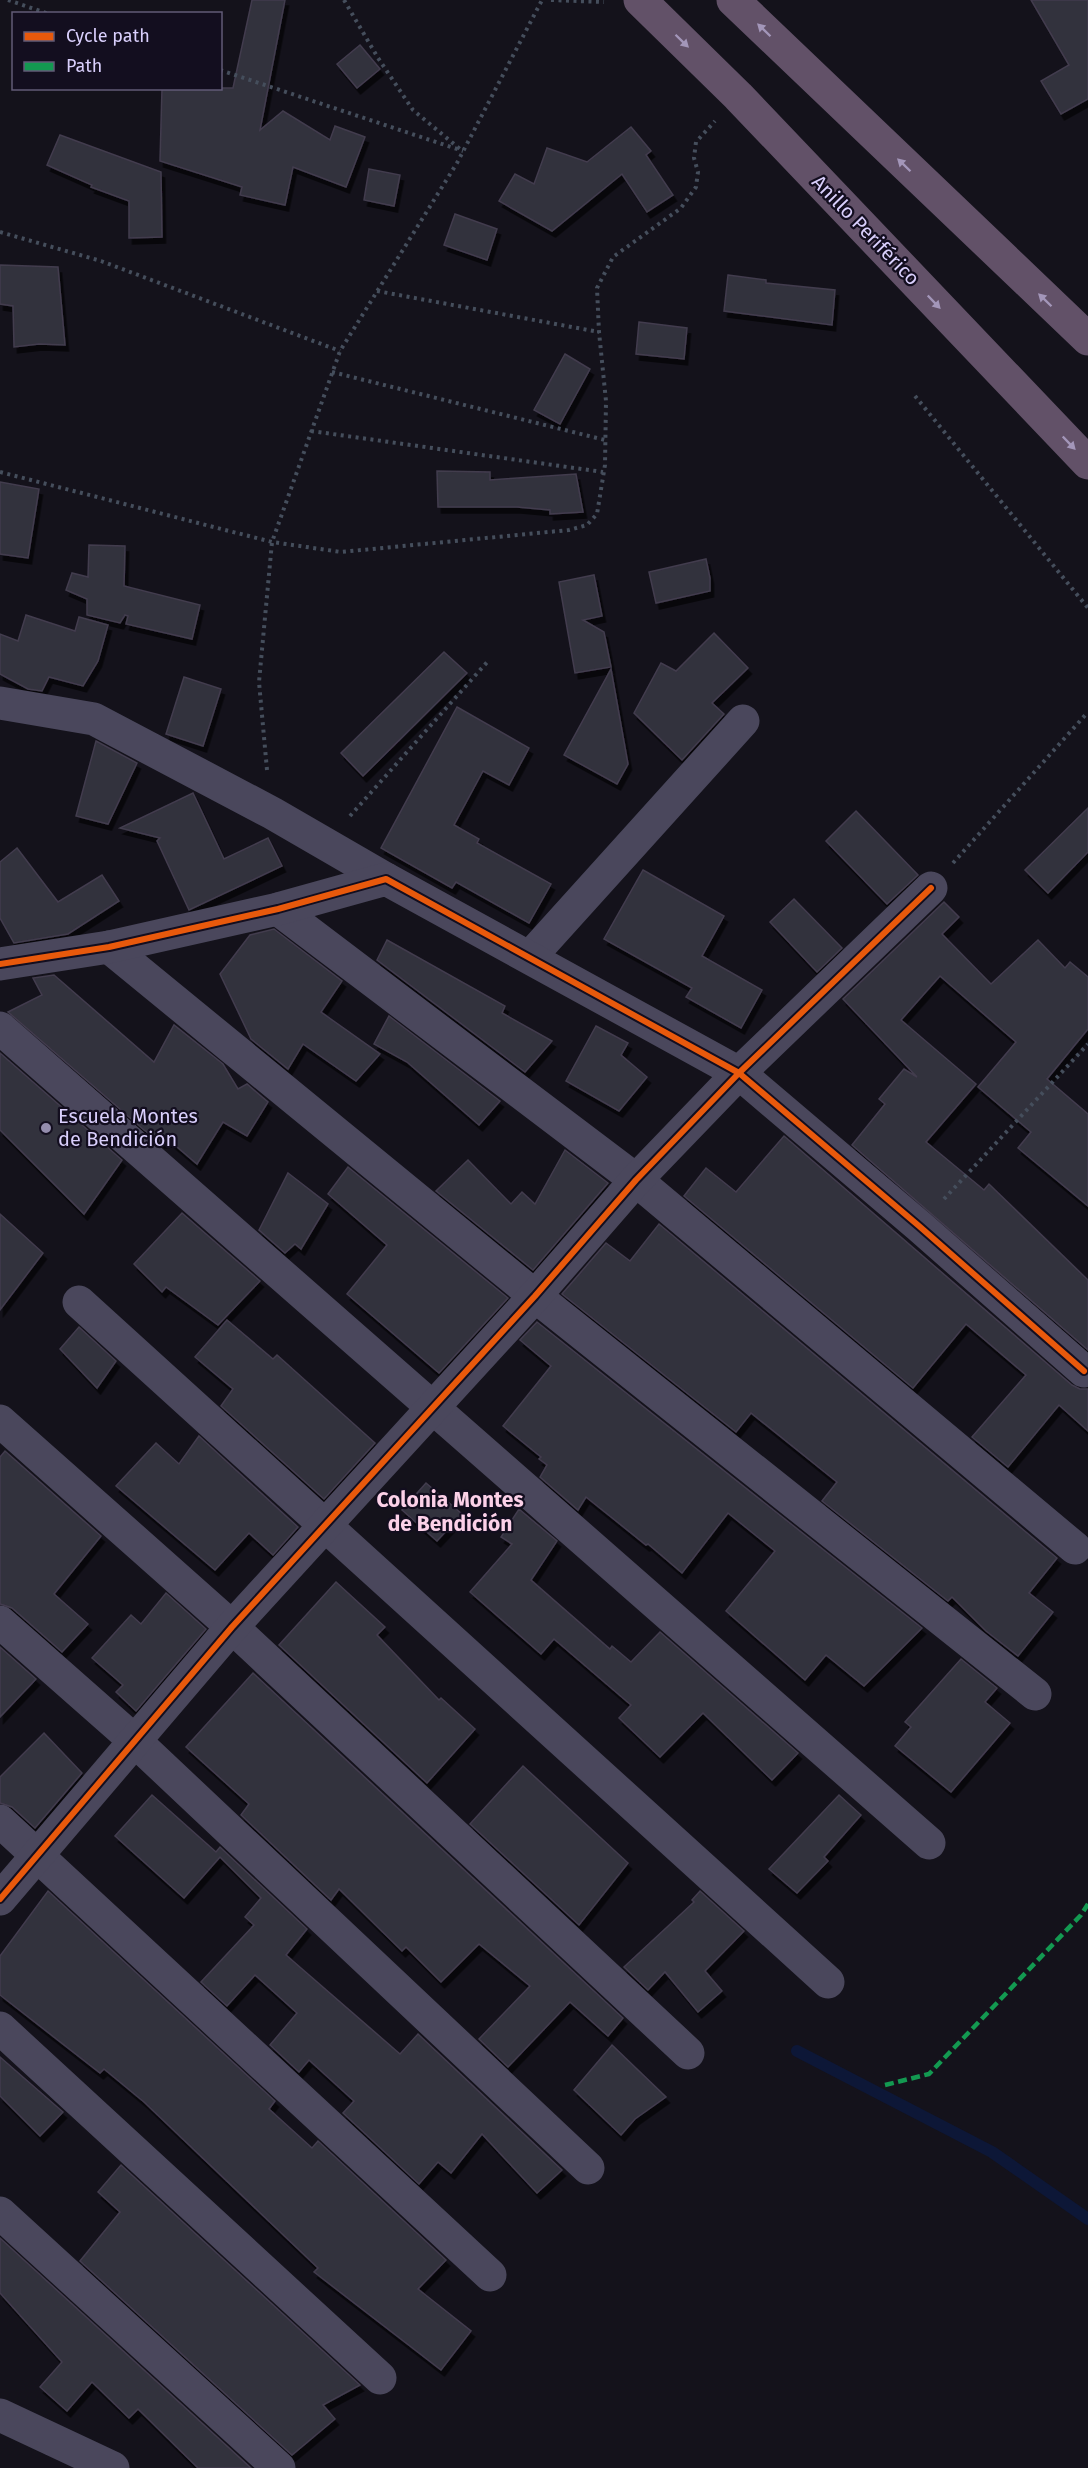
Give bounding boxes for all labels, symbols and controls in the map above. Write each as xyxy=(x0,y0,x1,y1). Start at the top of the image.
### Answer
legend xyxy=(12,12,222,90)
one-way arrow xyxy=(757,23,771,37)
text: Cycle path xyxy=(66,25,150,47)
one-way arrow xyxy=(674,34,689,48)
text: Path xyxy=(66,55,102,77)
one-way arrow xyxy=(898,158,912,172)
street label: Anillo Periférico xyxy=(807,170,925,290)
one-way arrow xyxy=(1039,293,1053,307)
one-way arrow xyxy=(927,294,941,308)
one-way arrow xyxy=(1062,435,1076,450)
place label: Escuela Montes de Bendición xyxy=(58,1104,198,1151)
marker: Escuela Montes de Bendición xyxy=(39,1121,53,1135)
district label: Colonia Montes de Bendición xyxy=(376,1487,524,1537)

